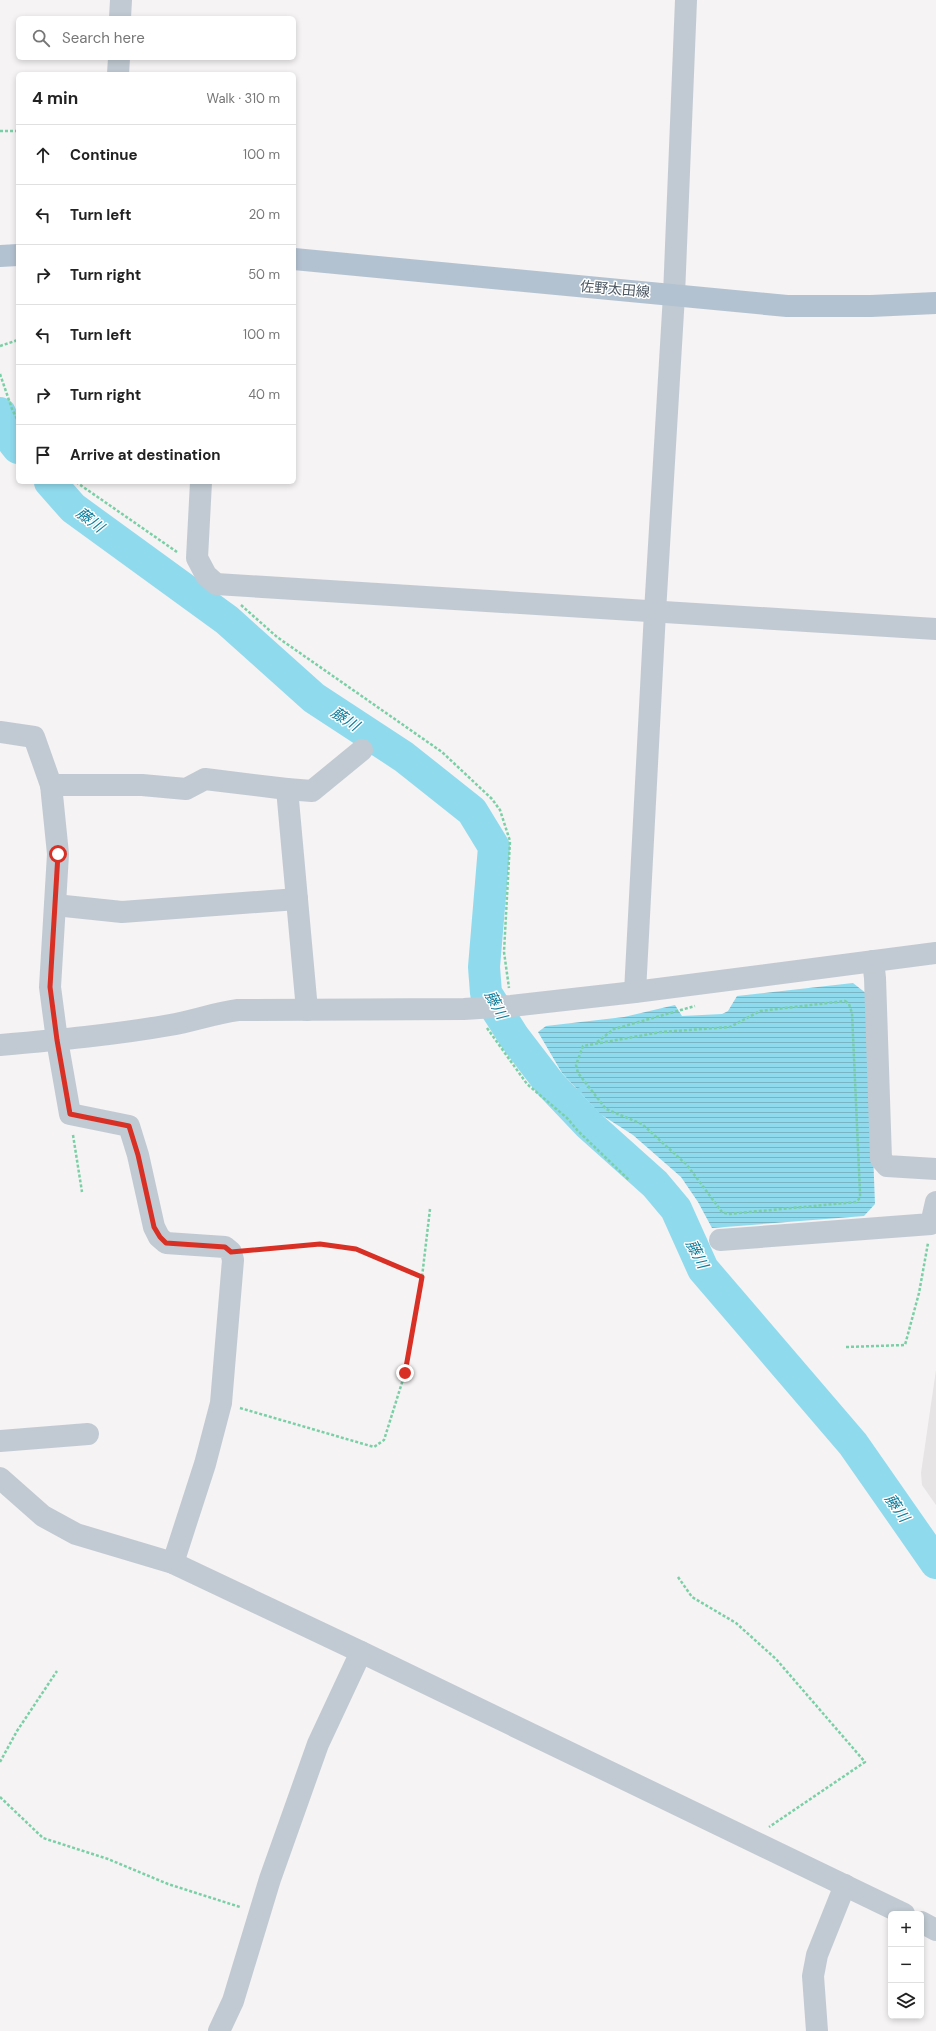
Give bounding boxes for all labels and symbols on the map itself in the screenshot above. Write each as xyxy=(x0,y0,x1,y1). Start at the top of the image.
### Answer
street label: 佐野太田線 xyxy=(579,277,651,301)
water label: 藤川 xyxy=(72,503,110,538)
water label: 藤川 xyxy=(327,702,365,737)
route start xyxy=(49,845,67,863)
water label: 藤川 xyxy=(480,987,513,1025)
water label: 藤川 xyxy=(681,1236,714,1274)
route end xyxy=(396,1364,414,1382)
water label: 藤川 xyxy=(880,1490,915,1528)

